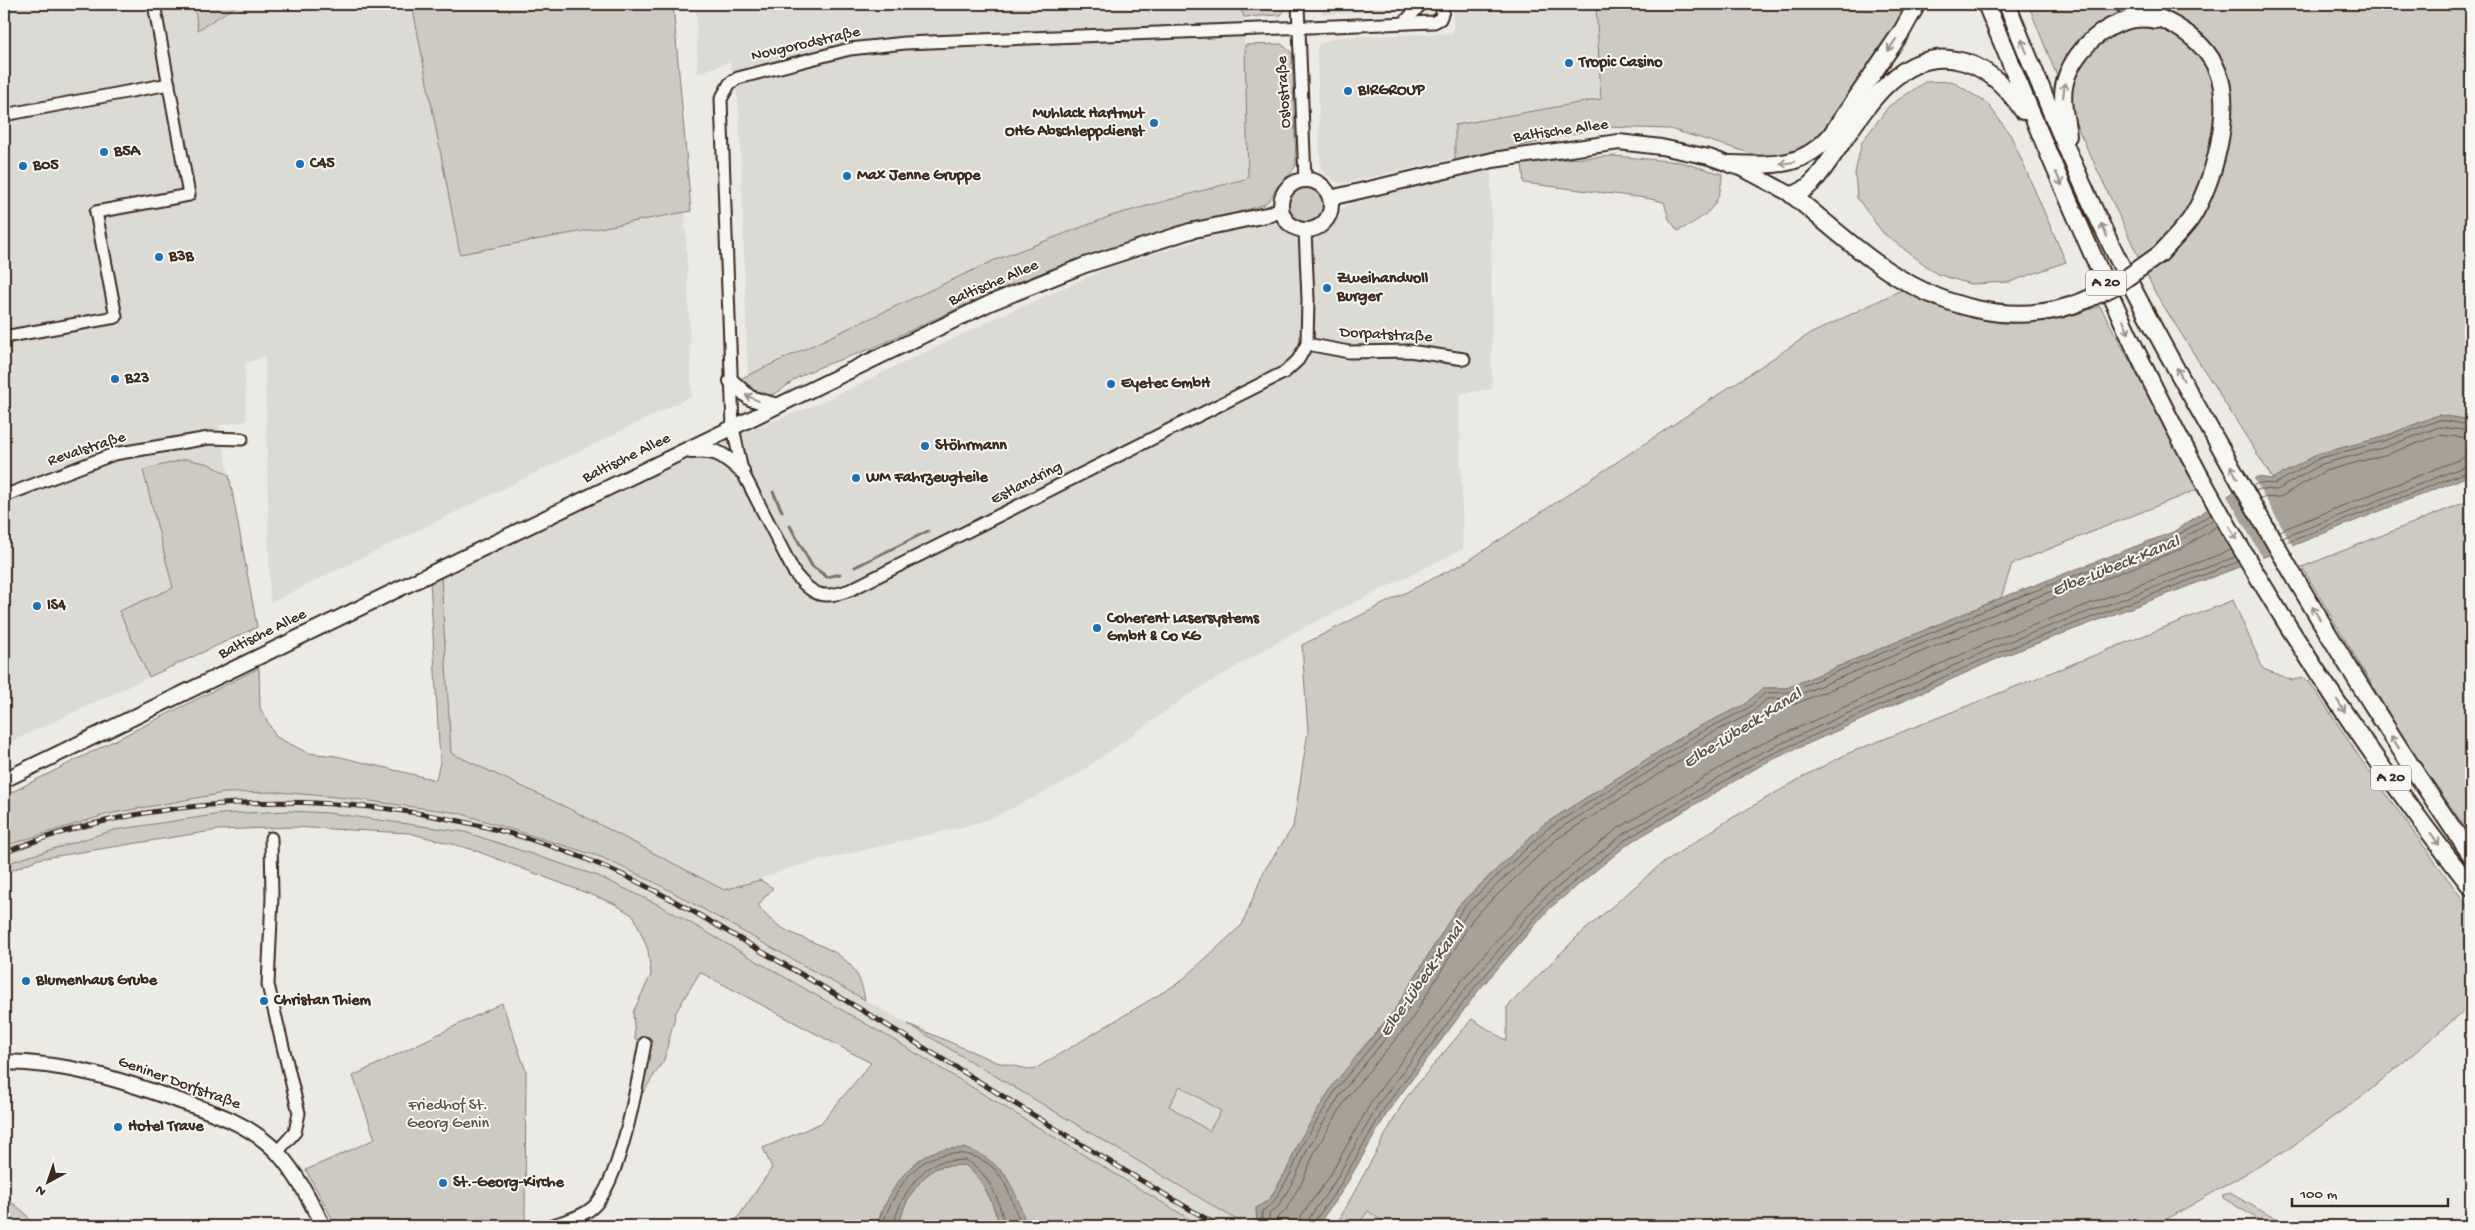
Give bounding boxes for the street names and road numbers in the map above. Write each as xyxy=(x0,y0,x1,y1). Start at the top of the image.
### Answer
street label: Novgorodstraße xyxy=(750,23,863,67)
street label: Oslostraße xyxy=(1274,55,1296,129)
street label: Baltische Allee xyxy=(1511,116,1610,148)
street label: Baltische Allee xyxy=(945,256,1042,312)
road number: A 20 xyxy=(2086,270,2126,296)
street label: Dorpatstraße xyxy=(1338,324,1433,348)
street label: Revalstraße xyxy=(46,428,129,472)
street label: Baltische Allee xyxy=(579,429,675,489)
street label: Estlandring xyxy=(988,458,1066,510)
street label: Baltische Allee xyxy=(215,605,311,665)
road number: A 20 xyxy=(2371,766,2411,790)
street label: Geniner Dorfstraße xyxy=(115,1053,244,1115)

